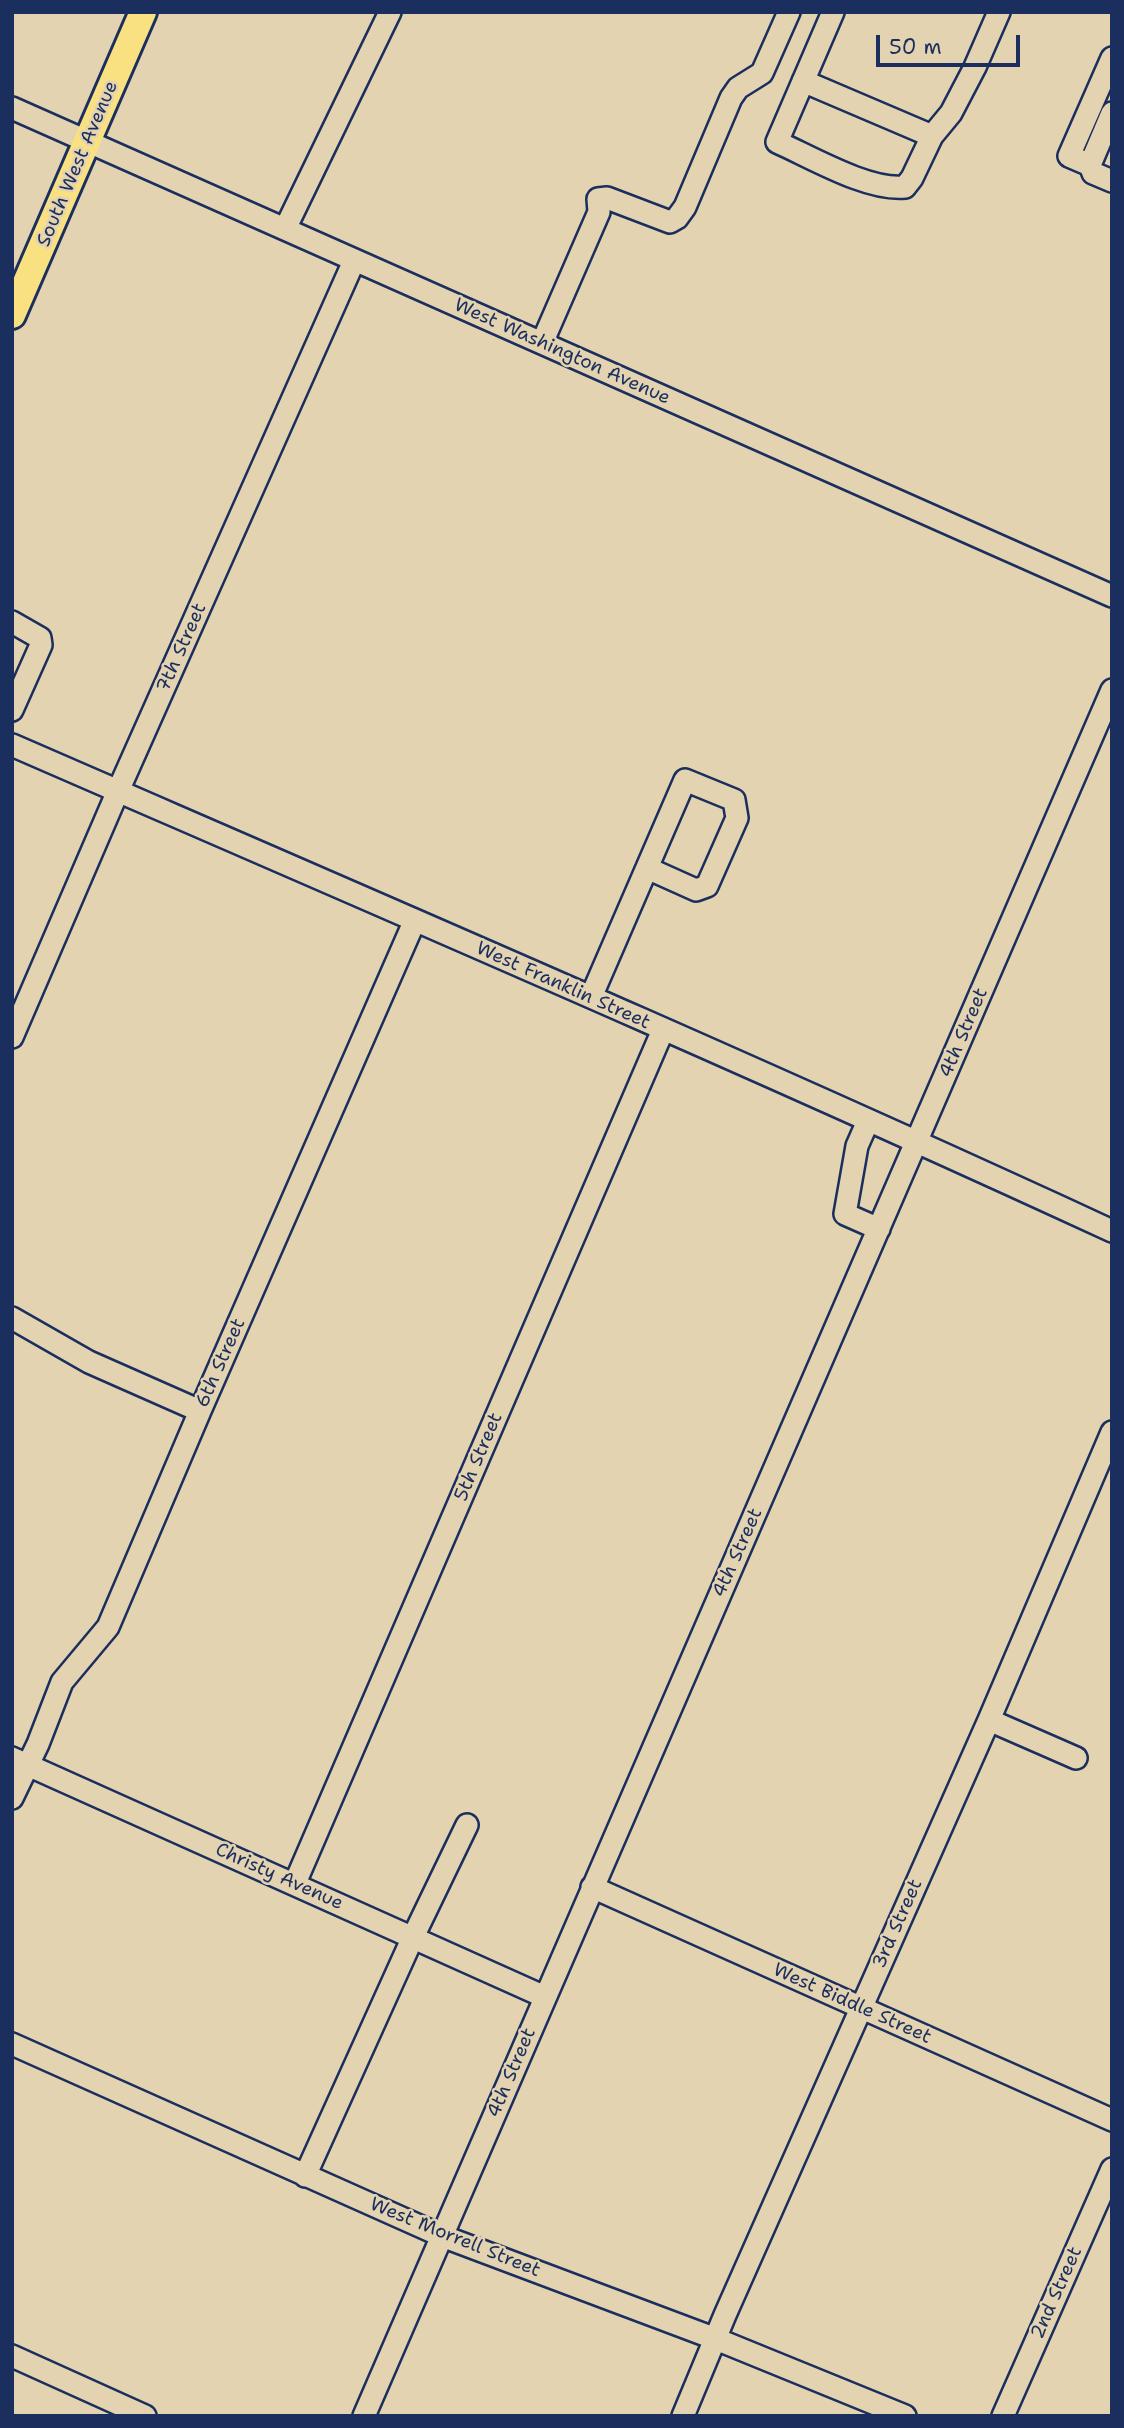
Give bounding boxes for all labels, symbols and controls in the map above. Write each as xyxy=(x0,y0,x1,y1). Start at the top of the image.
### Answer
scale bar xyxy=(879,21,1023,65)
text: 50 m xyxy=(889,33,942,61)
street label: South West Avenue xyxy=(33,78,123,250)
street label: West Washington Avenue xyxy=(450,294,674,410)
street label: 7th Street xyxy=(152,600,212,696)
street label: West Franklin Street xyxy=(472,937,654,1035)
street label: 4th Street xyxy=(935,985,993,1081)
street label: 6th Street xyxy=(191,1315,251,1411)
street label: 5th Street xyxy=(450,1409,508,1505)
street label: 4th Street xyxy=(708,1505,768,1601)
street label: Christy Avenue xyxy=(212,1839,346,1915)
street label: 3rd Street xyxy=(868,1876,928,1972)
street label: West Biddle Street xyxy=(769,1959,935,2049)
street label: 4th Street xyxy=(483,2025,541,2121)
street label: West Morrell Street xyxy=(366,2193,544,2283)
street label: 2nd Street xyxy=(1027,2243,1087,2343)

